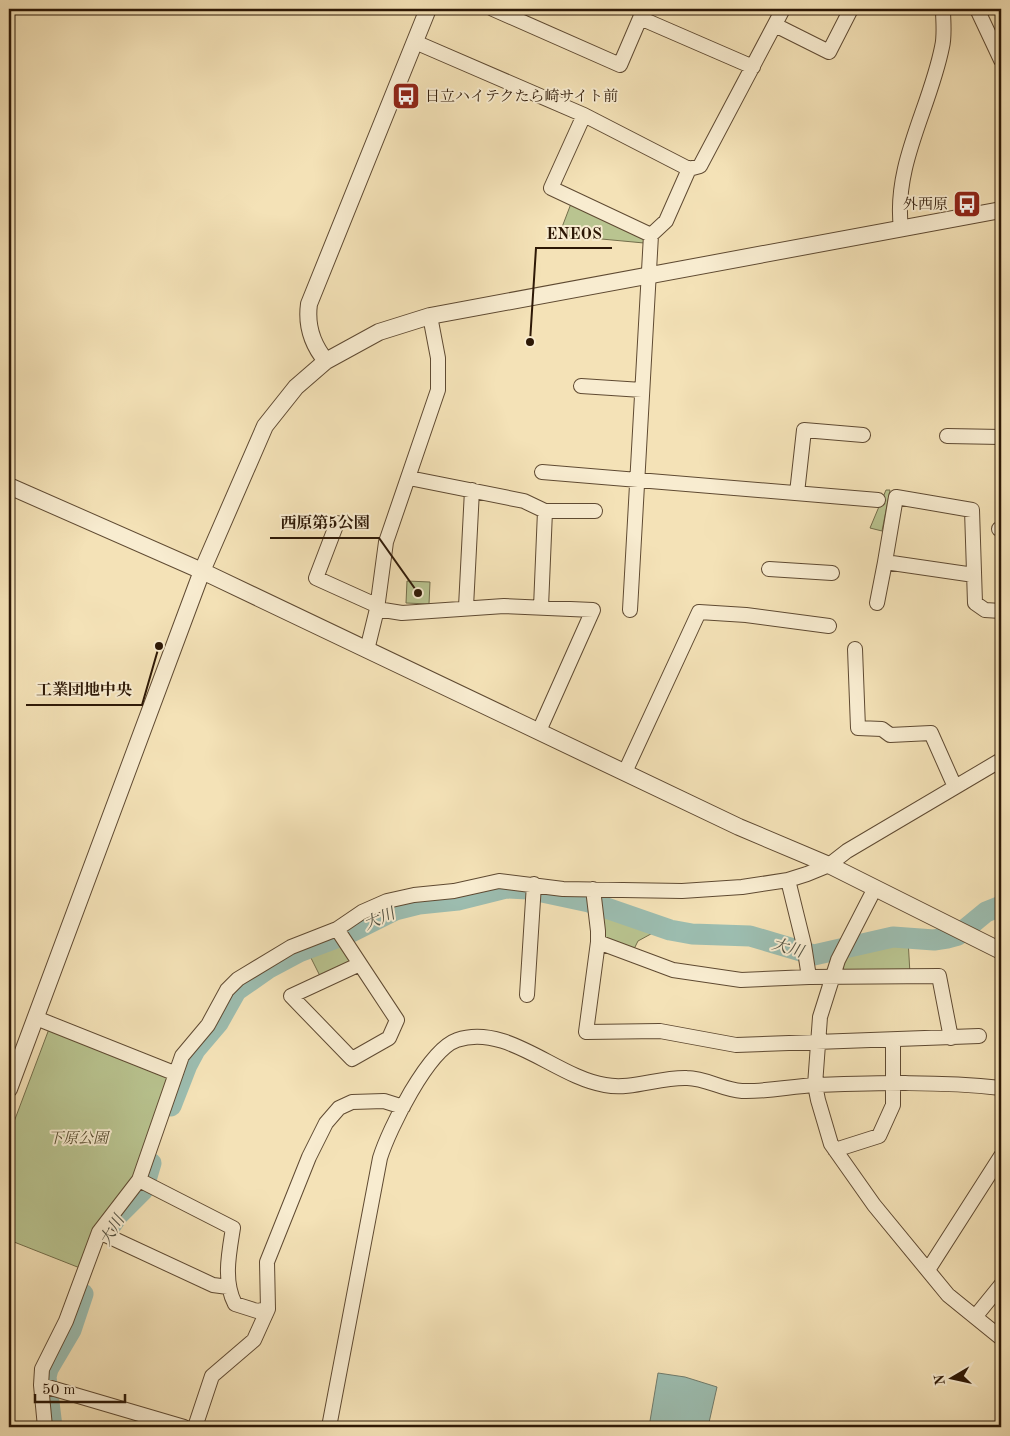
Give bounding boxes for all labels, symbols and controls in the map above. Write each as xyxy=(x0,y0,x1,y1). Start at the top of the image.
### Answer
bus stop icon: 日立ハイテクたら崎サイト前 xyxy=(391,81,421,111)
place label: 日立ハイテクたら崎サイト前 xyxy=(425,88,618,105)
bus stop icon: 外西原 xyxy=(952,189,982,219)
place label: 外西原 xyxy=(903,196,948,213)
callout: ENEOS xyxy=(536,217,612,248)
text: ENEOS xyxy=(546,227,602,243)
callout: 西原第5公園 xyxy=(270,507,379,538)
text: 西原第5公園 xyxy=(280,514,370,532)
callout: 工業団地中央 xyxy=(26,674,142,705)
text: 工業団地中央 xyxy=(36,681,132,699)
water label: 大川 xyxy=(361,904,399,933)
water label: 大川 xyxy=(770,935,808,962)
park label: 下原公園 xyxy=(48,1130,111,1147)
water label: 大川 xyxy=(96,1210,129,1249)
north arrow xyxy=(928,1354,978,1404)
scale bar xyxy=(35,1371,125,1403)
text: N xyxy=(932,1373,948,1386)
text: 50 m xyxy=(42,1383,76,1398)

